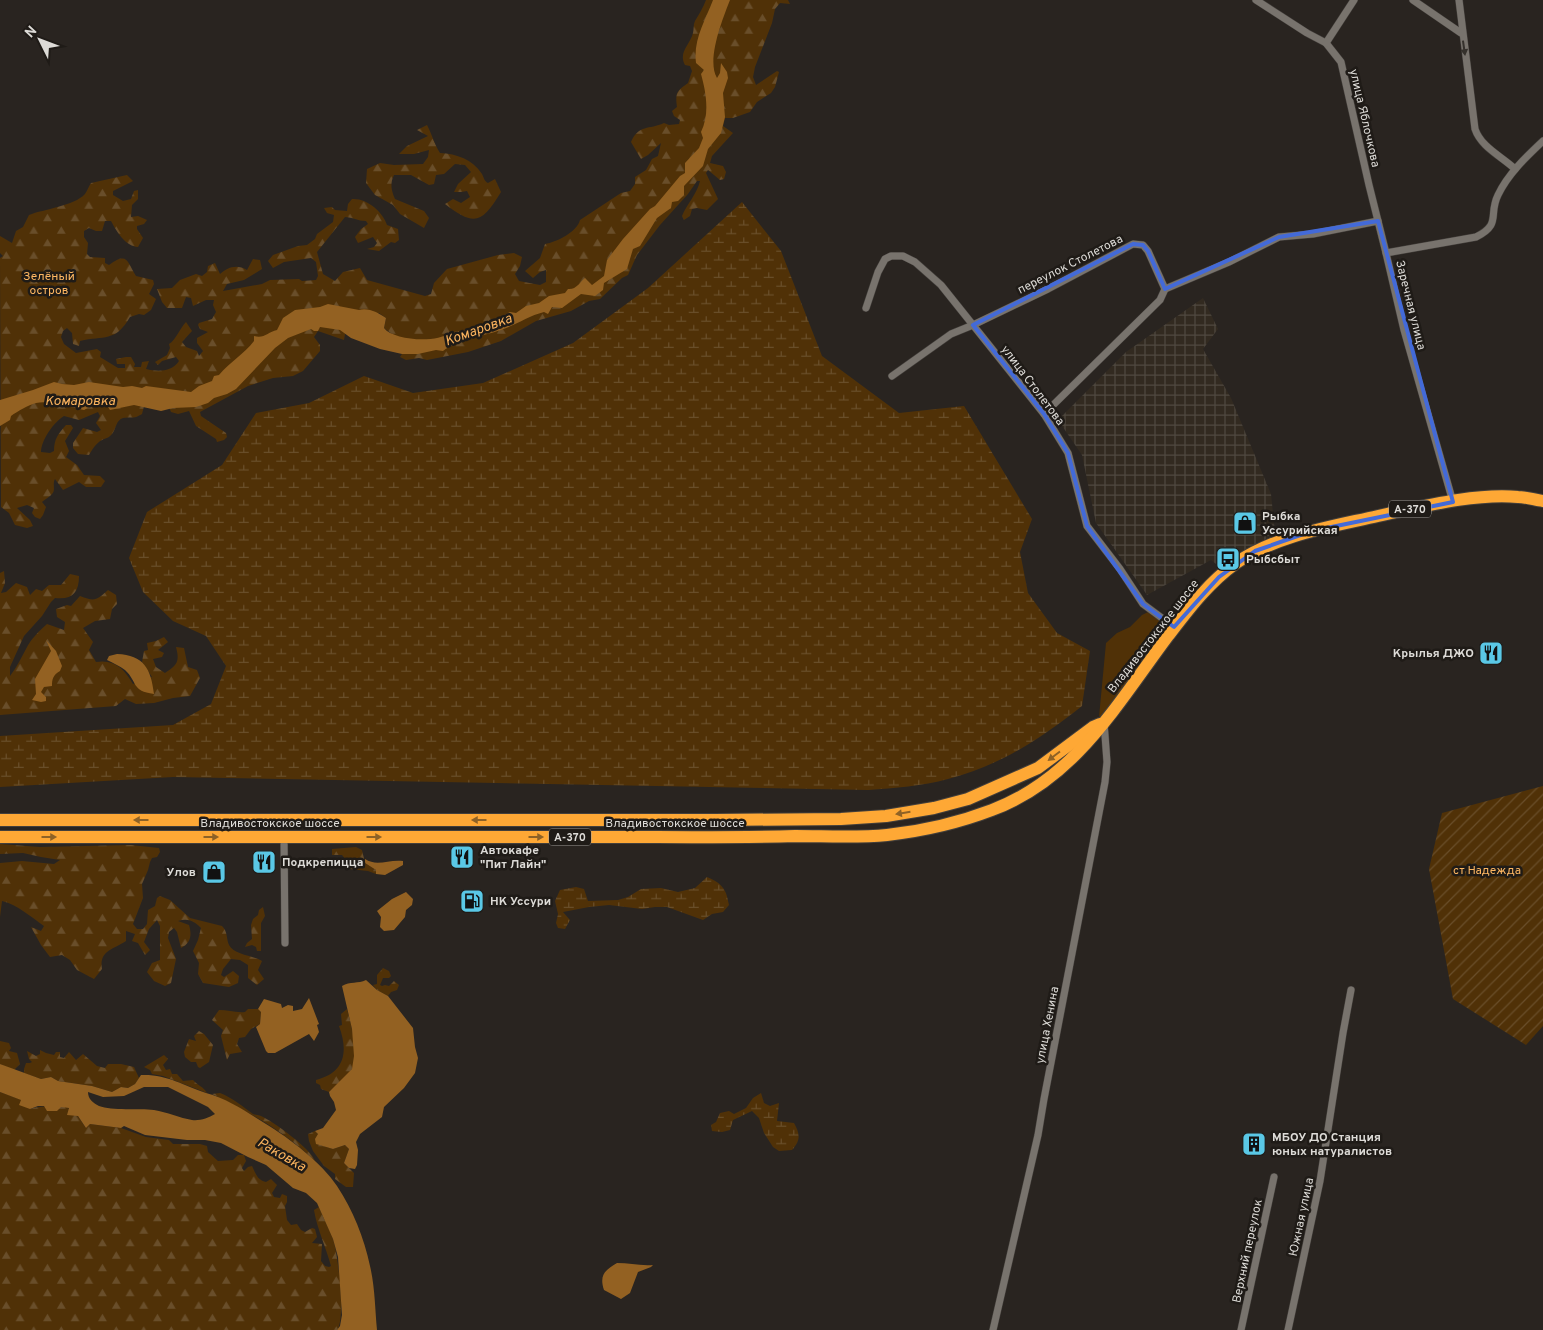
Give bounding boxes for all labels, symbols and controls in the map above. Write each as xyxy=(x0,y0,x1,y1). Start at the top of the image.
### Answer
north arrow xyxy=(15,15,65,65)
text: N xyxy=(22,23,41,42)
one-way arrow xyxy=(1460,41,1468,57)
street label: улица Яблочкова xyxy=(1345,68,1383,169)
street label: переулок Столетова xyxy=(1015,231,1126,298)
street label: Заречная улица xyxy=(1391,259,1429,352)
park label: Зелёный остров xyxy=(23,269,75,299)
water label: Комаровка xyxy=(443,310,515,350)
street label: улица Столетова xyxy=(997,342,1068,429)
water label: Комаровка xyxy=(45,393,116,410)
road number: А-370 xyxy=(1389,500,1431,518)
place label: Рыбка Уссурийская xyxy=(1262,509,1338,539)
shop icon: Рыбка Уссурийская xyxy=(1232,510,1258,536)
bus stop icon: Рыбсбыт xyxy=(1215,546,1241,572)
place label: Рыбсбыт xyxy=(1246,552,1300,568)
street label: Владивостокское шоссе xyxy=(1105,577,1203,696)
restaurant icon: Крылья ДЖО xyxy=(1478,640,1504,666)
place label: Крылья ДЖО xyxy=(1393,646,1474,662)
one-way arrow xyxy=(1047,751,1061,761)
one-way arrow xyxy=(895,809,911,817)
one-way arrow xyxy=(133,816,149,824)
street label: Владивостокское шоссе xyxy=(200,816,340,832)
one-way arrow xyxy=(470,816,486,824)
street label: Владивостокское шоссе xyxy=(605,816,745,832)
road number: А-370 xyxy=(549,829,591,846)
one-way arrow xyxy=(41,833,57,841)
one-way arrow xyxy=(203,833,219,841)
one-way arrow xyxy=(366,833,382,841)
one-way arrow xyxy=(528,833,544,841)
place label: Автокафе "Пит Лайн" xyxy=(480,843,546,873)
restaurant icon: Автокафе "Пит Лайн" xyxy=(449,844,475,870)
restaurant icon: Подкрепицца xyxy=(251,849,277,875)
place label: Подкрепицца xyxy=(282,855,363,871)
shop icon: Улов xyxy=(201,859,227,885)
park label: ст Надежда xyxy=(1453,863,1521,879)
place label: Улов xyxy=(166,865,196,881)
fuel station icon: НК Уссури xyxy=(459,888,485,914)
place label: НК Уссури xyxy=(490,894,551,910)
street label: улица Хенина xyxy=(1033,985,1063,1065)
place label: МБОУ ДО Станция юных натуралистов xyxy=(1272,1130,1392,1160)
building icon: МБОУ ДО Станция юных натуралистов xyxy=(1241,1131,1267,1157)
water label: Раковка xyxy=(254,1135,309,1176)
street label: Южная улица xyxy=(1286,1176,1318,1258)
street label: Верхний переулок xyxy=(1229,1198,1267,1305)

